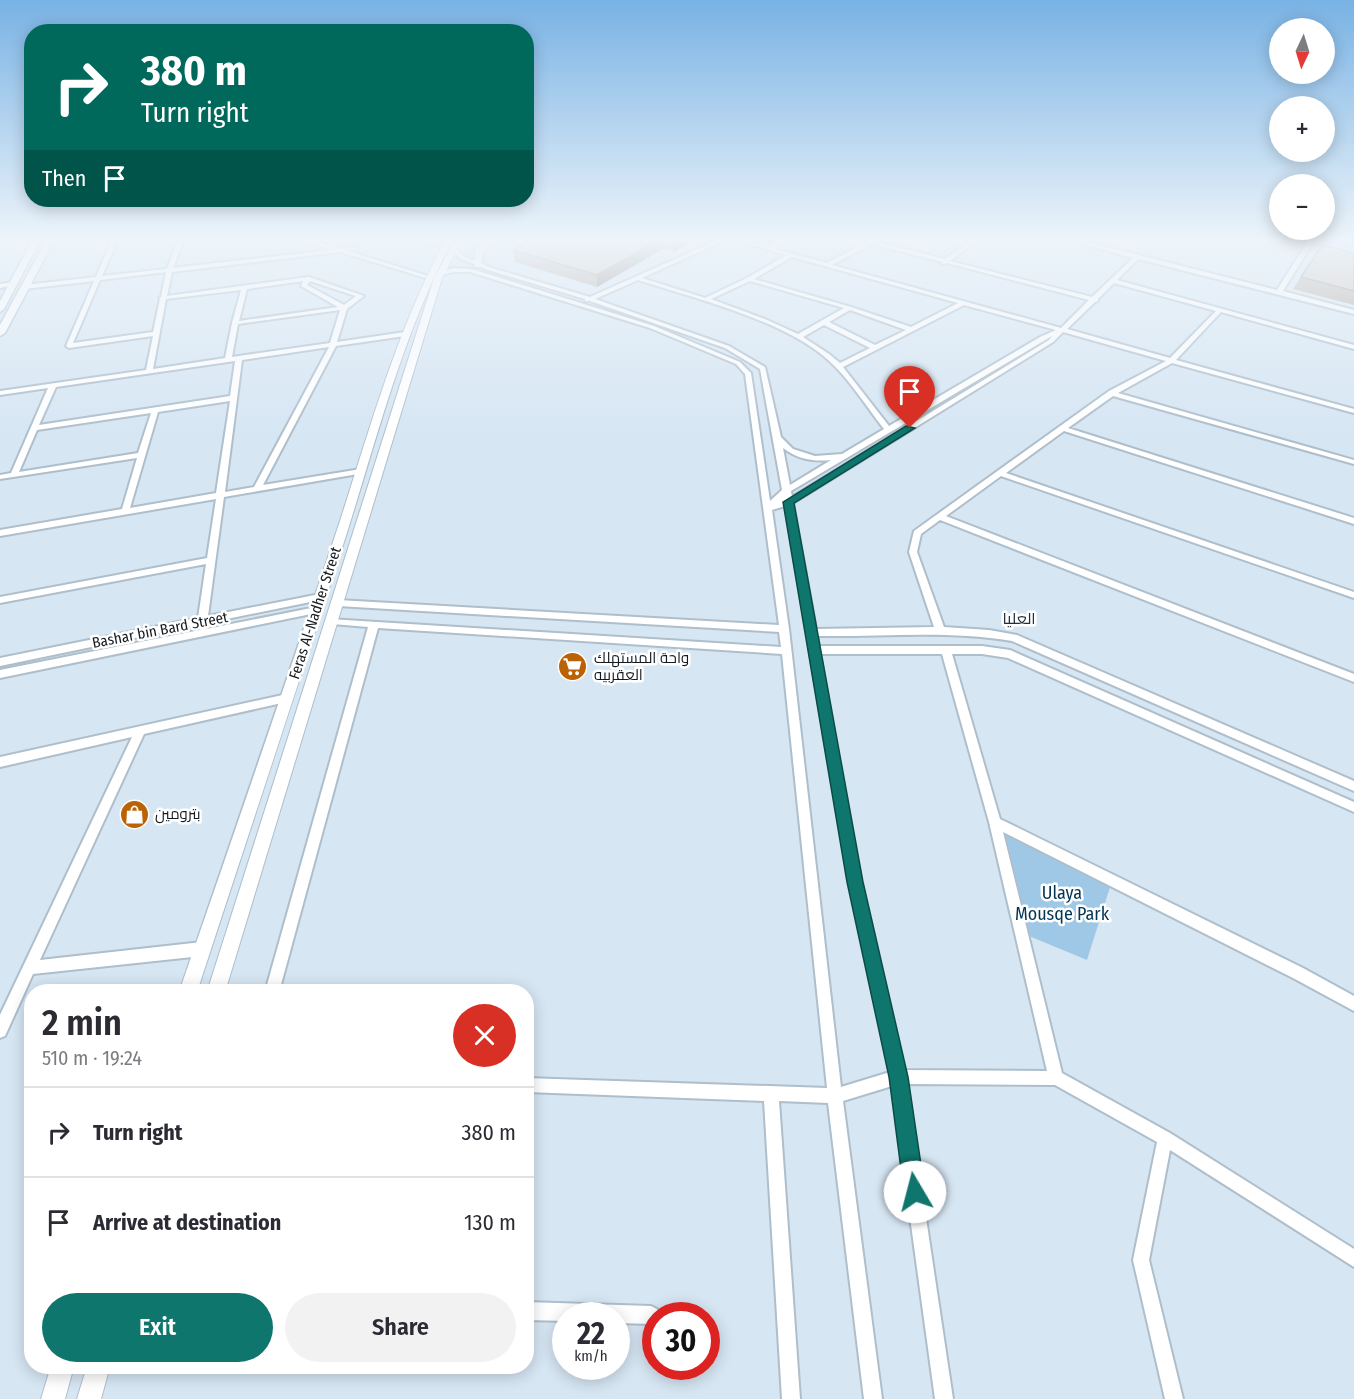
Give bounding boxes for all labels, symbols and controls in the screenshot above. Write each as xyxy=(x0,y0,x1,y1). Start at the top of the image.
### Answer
north arrow xyxy=(1269,18,1335,84)
map controls xyxy=(1269,18,1335,240)
text: 380 m xyxy=(141,46,247,96)
icon: right xyxy=(42,48,120,126)
button: + xyxy=(1269,96,1335,162)
text: Turn right xyxy=(141,97,249,129)
icon: arrive xyxy=(98,162,131,195)
text: Then xyxy=(42,165,86,192)
button: − xyxy=(1269,174,1335,240)
pin xyxy=(884,366,935,428)
icon: arrive xyxy=(893,375,926,408)
street label: Feras Al-Nadher Street xyxy=(285,544,345,681)
street label: Bashar bin Bard Street xyxy=(91,608,229,652)
district label: العليا xyxy=(1002,609,1036,628)
place label: واحة المستهلك العقربيه xyxy=(594,649,689,684)
supermarket icon: واحة المستهلك العقربيه xyxy=(557,651,589,683)
shop icon: بترومين xyxy=(118,798,150,830)
place label: بترومين xyxy=(155,805,201,824)
park label: Ulaya Mousqe Park xyxy=(1015,882,1110,925)
text: 2 min xyxy=(42,1001,122,1045)
button: close xyxy=(453,1004,516,1067)
text: 510 m · 19:24 xyxy=(42,1046,142,1070)
icon: right xyxy=(42,1116,75,1149)
text: Turn right xyxy=(93,1119,182,1146)
text: 380 m xyxy=(462,1119,516,1146)
position arrow xyxy=(883,1160,947,1224)
icon: arrive xyxy=(42,1206,75,1239)
text: Arrive at destination xyxy=(93,1209,281,1236)
text: 130 m xyxy=(464,1209,516,1236)
button: Exit xyxy=(42,1293,273,1362)
button: Share xyxy=(285,1293,516,1362)
speed limit sign: 30 xyxy=(642,1302,720,1380)
text: 22 xyxy=(577,1316,605,1352)
text: km/h xyxy=(574,1347,608,1365)

